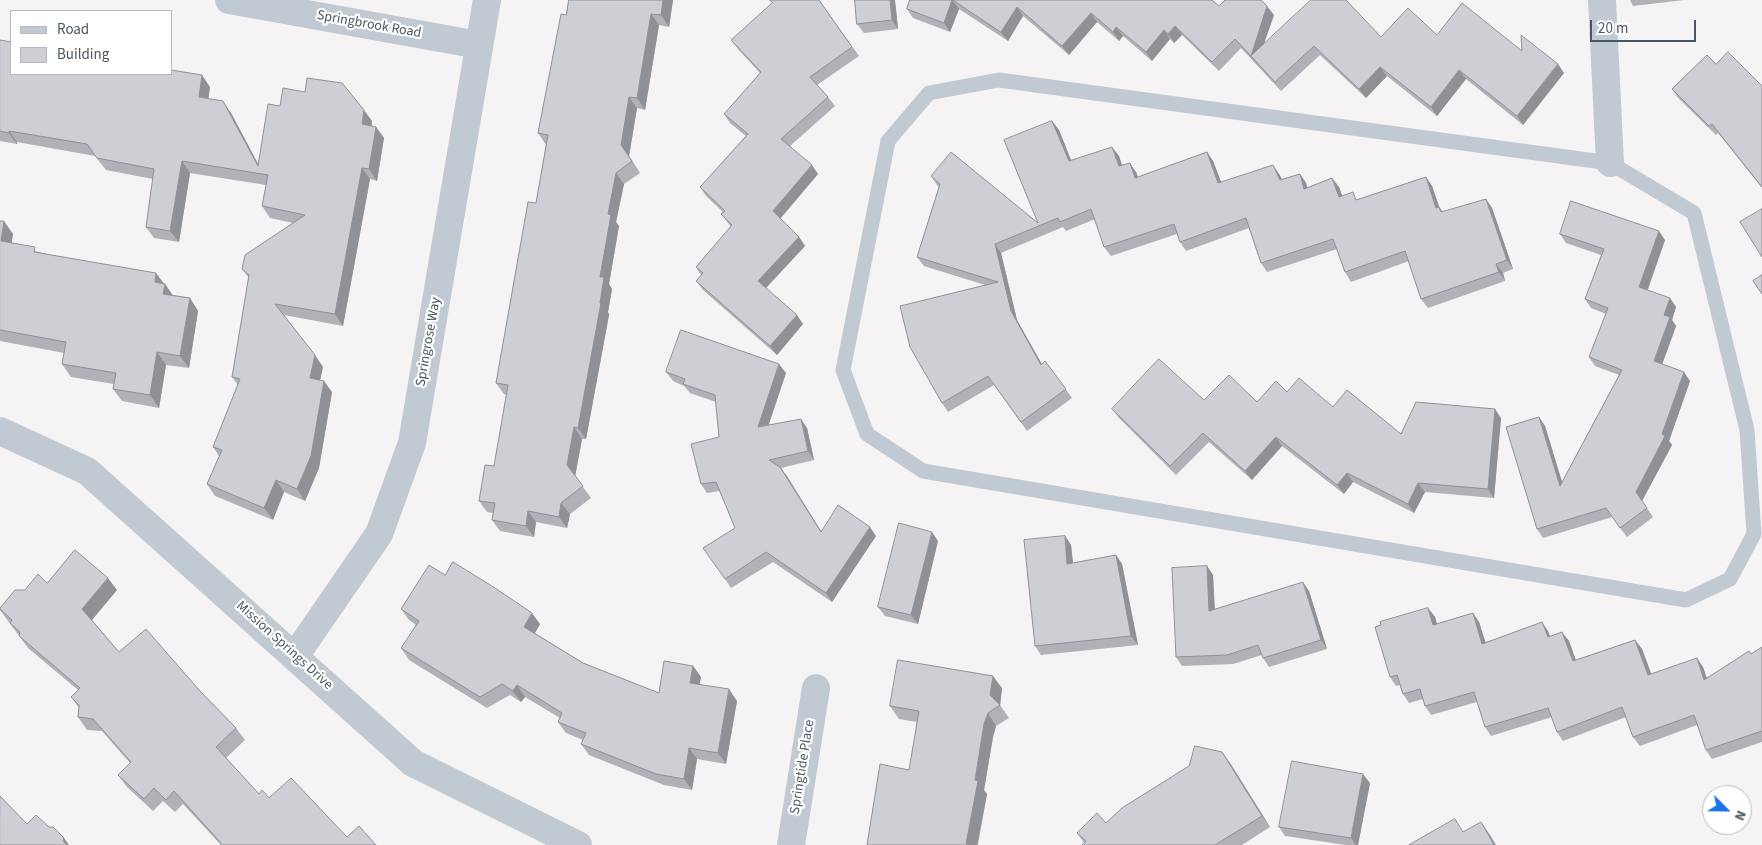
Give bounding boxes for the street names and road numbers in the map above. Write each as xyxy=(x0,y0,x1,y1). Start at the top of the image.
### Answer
street label: Springbrook Road xyxy=(316,8,422,42)
street label: Springrose Way xyxy=(413,296,445,388)
street label: Mission Springs Drive xyxy=(232,598,336,694)
street label: Springtide Place xyxy=(787,719,819,815)

